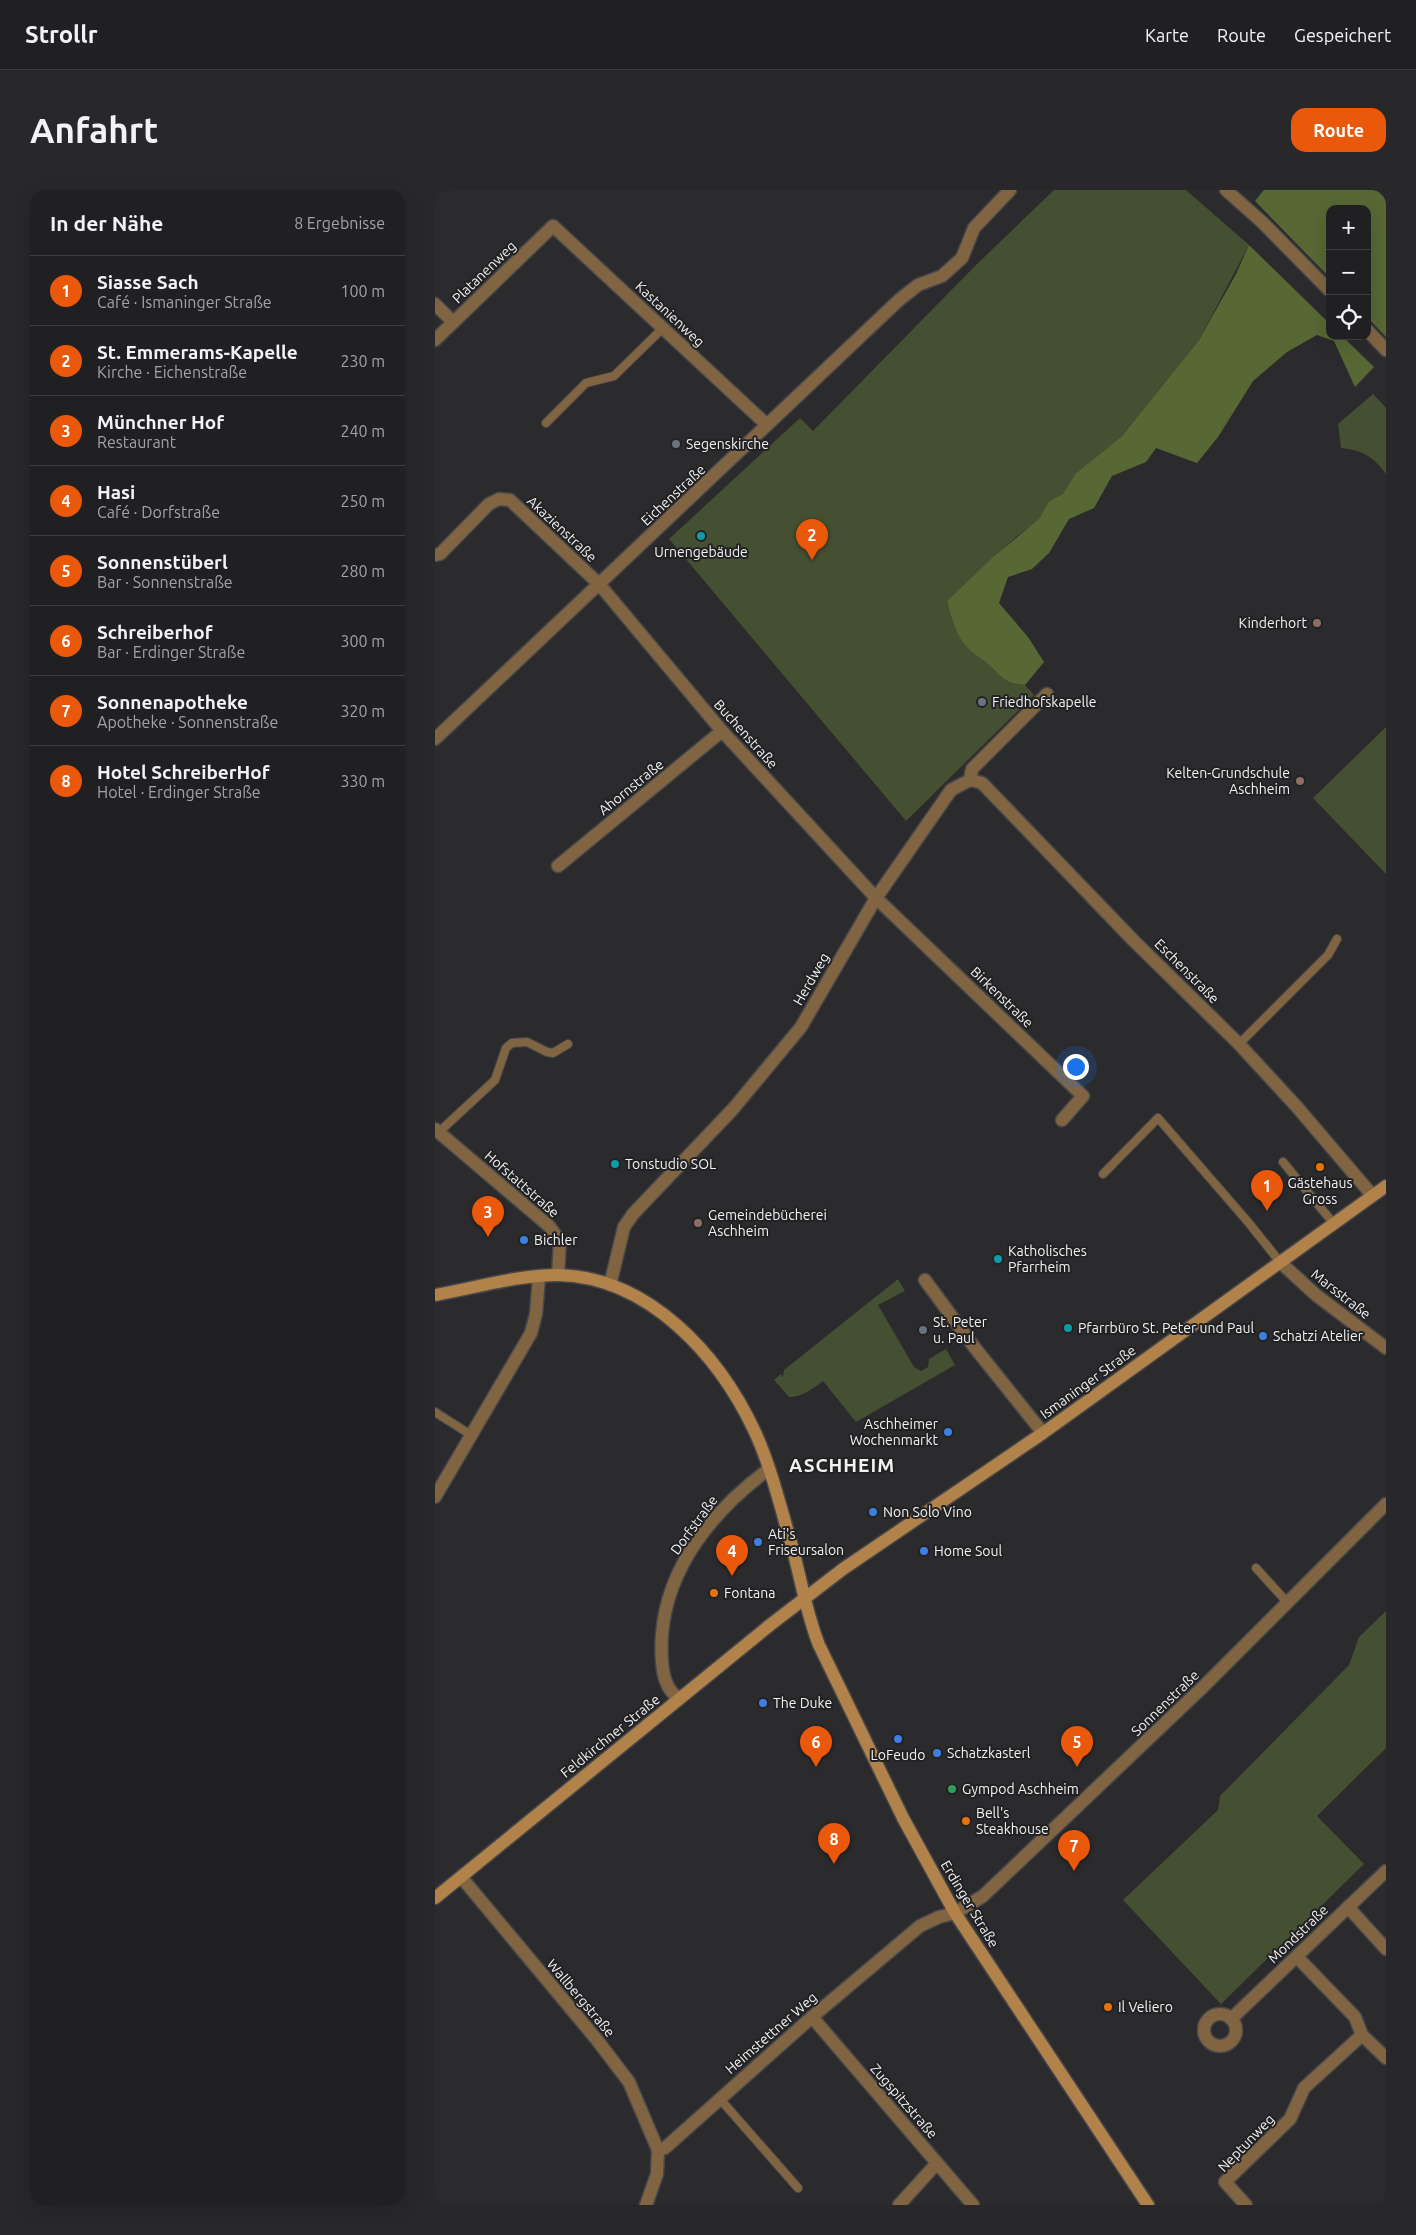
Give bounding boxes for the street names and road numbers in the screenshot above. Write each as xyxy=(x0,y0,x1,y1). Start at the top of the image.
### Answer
street label: Platanenweg xyxy=(449,238,519,306)
street label: Kastanienweg xyxy=(632,278,708,350)
street label: Eichenstraße xyxy=(638,461,708,529)
street label: Akazienstraße xyxy=(524,493,600,565)
street label: Buchenstraße xyxy=(711,696,781,772)
street label: Ahornstraße xyxy=(595,756,667,818)
street label: Eschenstraße xyxy=(1152,936,1222,1006)
street label: Herdweg xyxy=(790,950,832,1008)
street label: Birkenstraße xyxy=(968,963,1036,1031)
street label: Hofstattstraße xyxy=(482,1147,562,1221)
street label: Marsstraße xyxy=(1308,1266,1374,1322)
street label: Ismaninger Straße xyxy=(1037,1342,1139,1422)
street label: Dorfstraße xyxy=(667,1492,721,1558)
street label: Sonnenstraße xyxy=(1128,1667,1202,1739)
street label: Feldkirchner Straße xyxy=(557,1691,663,1781)
street label: Erdinger Straße xyxy=(938,1858,1002,1950)
street label: Mondstraße xyxy=(1265,1902,1331,1966)
street label: Wallbergstraße xyxy=(544,1956,618,2040)
street label: Heimstettner Weg xyxy=(722,1989,820,2077)
street label: Zugspitzstraße xyxy=(867,2060,941,2142)
street label: Neptunweg xyxy=(1215,2111,1277,2175)

